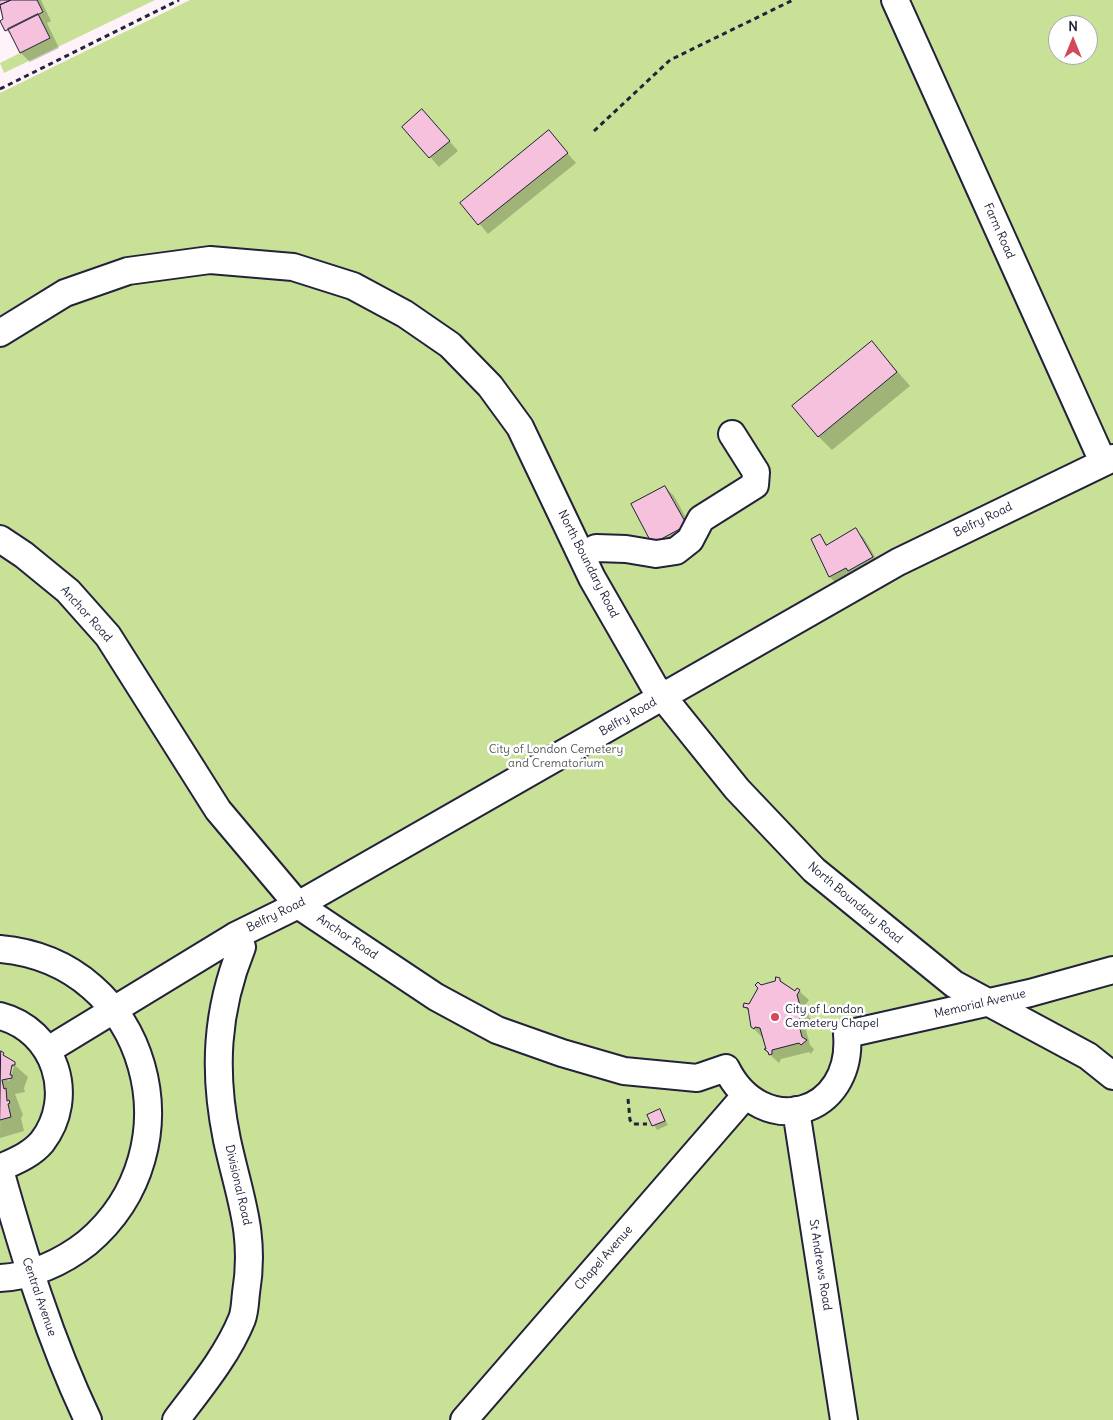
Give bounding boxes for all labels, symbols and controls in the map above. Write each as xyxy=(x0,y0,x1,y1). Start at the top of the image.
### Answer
north arrow xyxy=(1048,15,1098,65)
text: N xyxy=(1068,17,1078,35)
street label: Farm Road xyxy=(980,201,1018,261)
street label: Belfry Road xyxy=(951,500,1015,540)
street label: North Boundary Road xyxy=(555,508,621,620)
street label: Anchor Road xyxy=(57,583,115,645)
street label: Belfry Road xyxy=(597,695,659,739)
park label: City of London Cemetery and Crematorium xyxy=(489,743,623,771)
street label: North Boundary Road xyxy=(805,859,905,947)
street label: Belfry Road xyxy=(244,895,308,935)
street label: Anchor Road xyxy=(314,911,380,963)
street label: Memorial Avenue xyxy=(933,986,1027,1022)
place label: City of London Cemetery Chapel xyxy=(785,1003,879,1031)
marker: City of London Cemetery Chapel xyxy=(769,1011,781,1023)
street label: Divisional Road xyxy=(222,1143,254,1227)
street label: St Andrews Road xyxy=(806,1218,834,1312)
street label: Chapel Avenue xyxy=(572,1223,636,1293)
street label: Central Avenue xyxy=(19,1256,59,1338)

